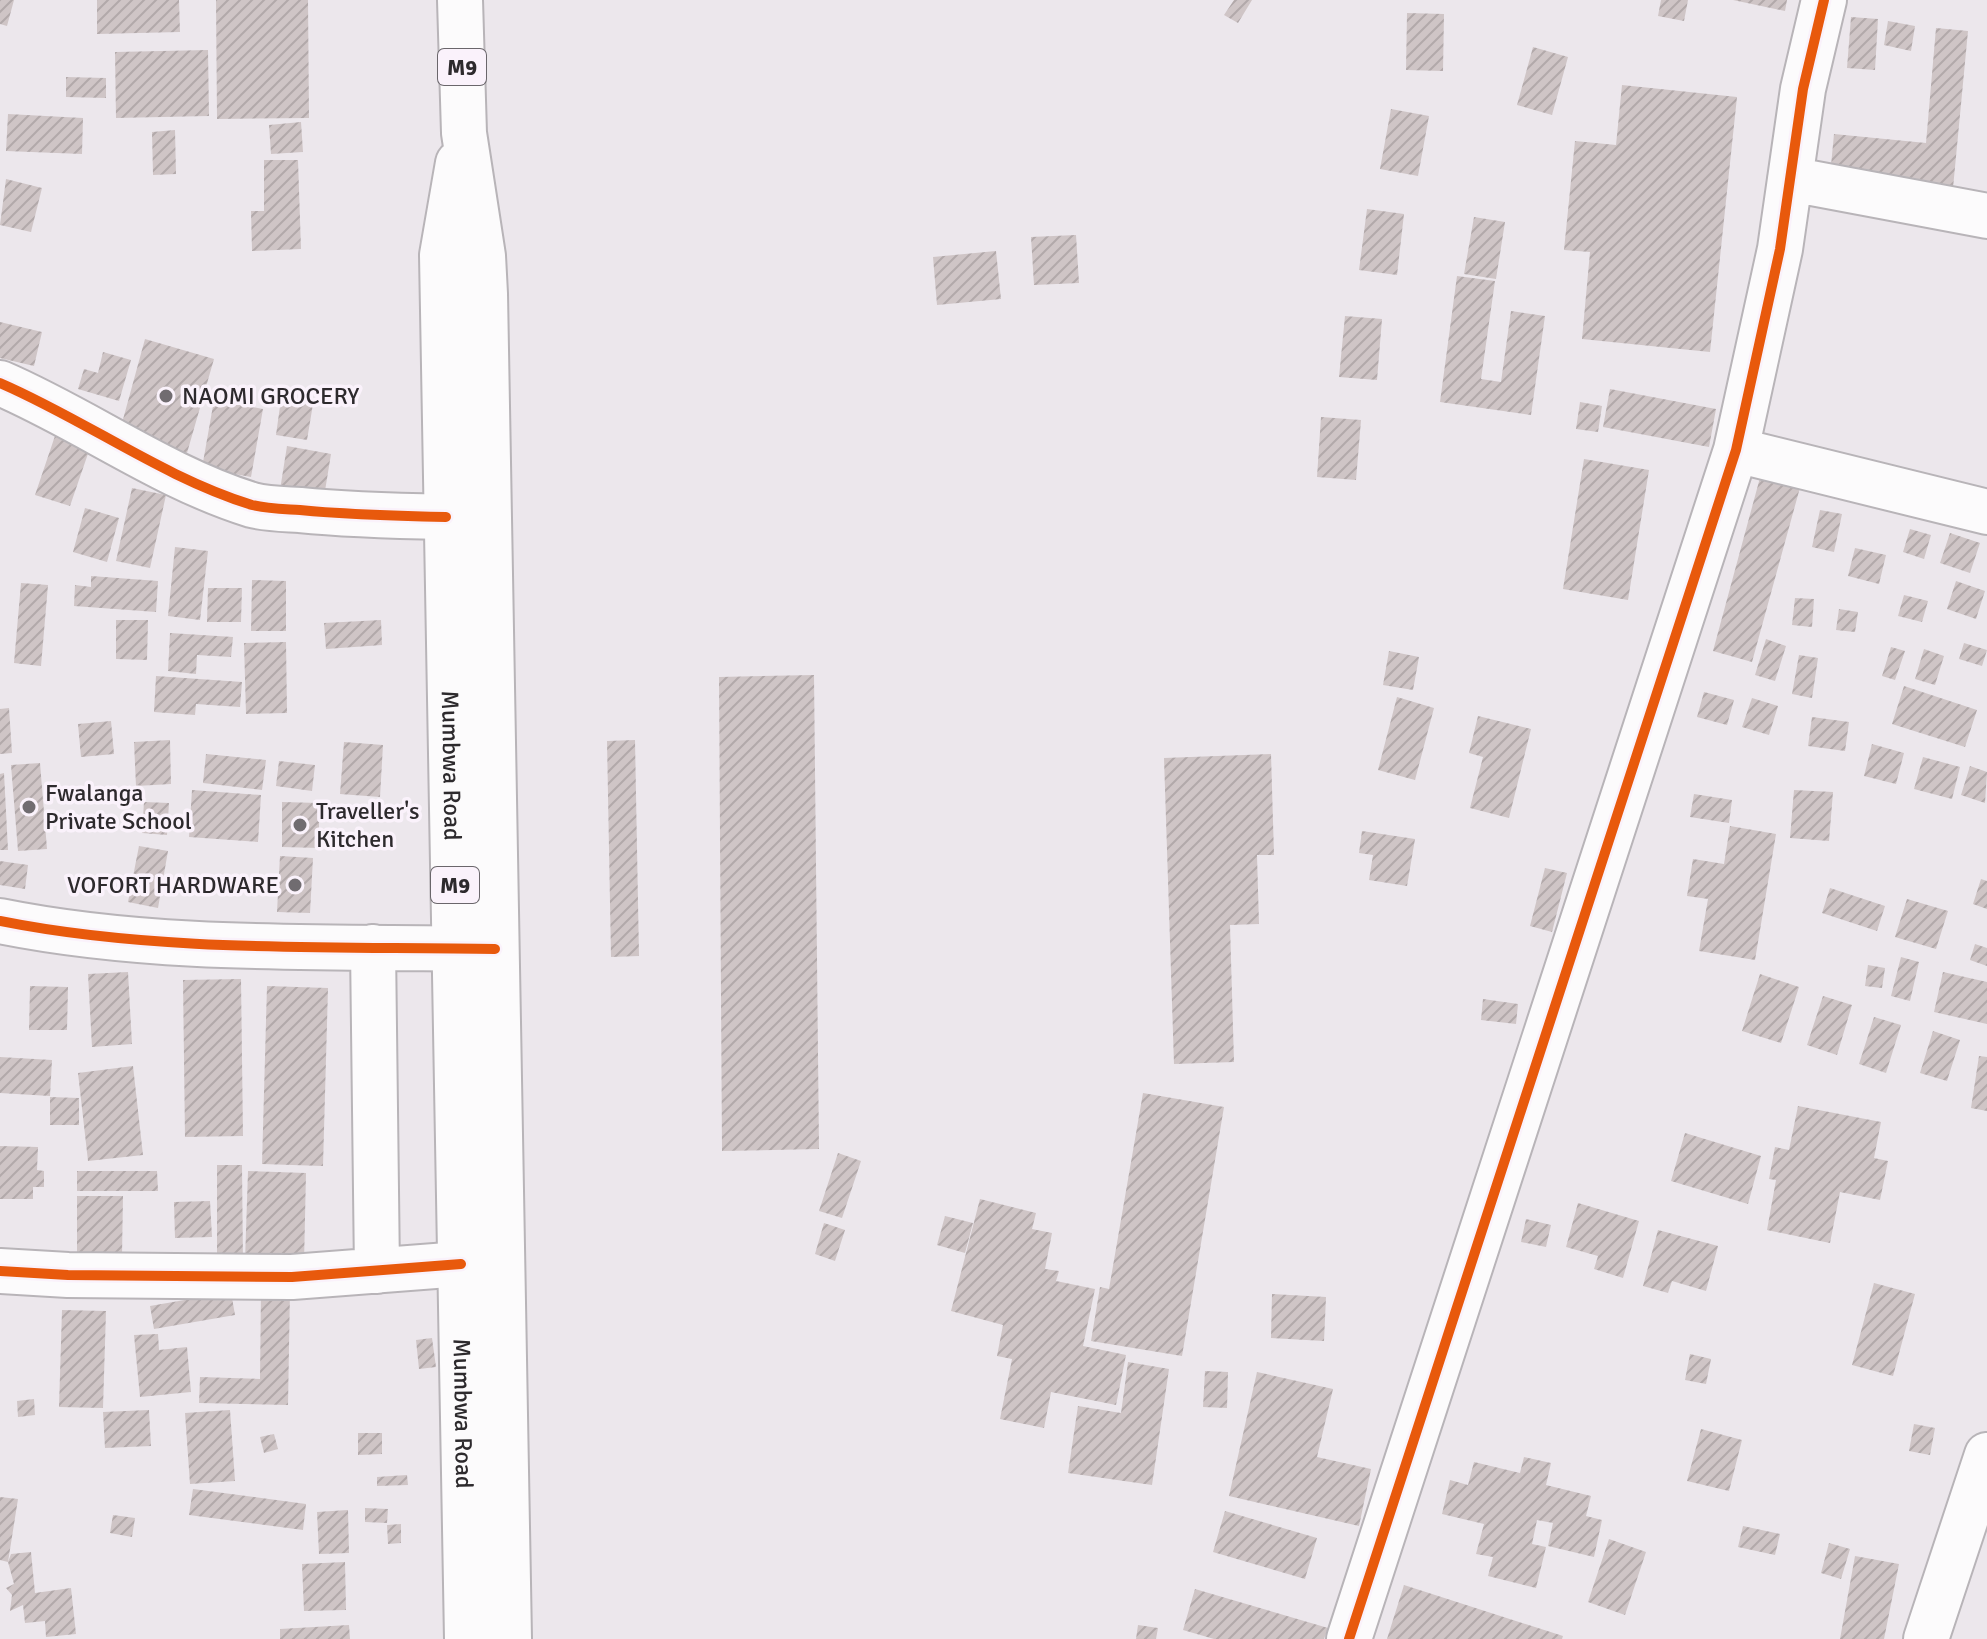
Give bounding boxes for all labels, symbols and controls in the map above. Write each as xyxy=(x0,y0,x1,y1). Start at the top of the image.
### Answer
road number: M9 xyxy=(438,49,486,85)
place label: NAOMI GROCERY xyxy=(182,381,359,411)
marker: NAOMI GROCERY xyxy=(157,387,175,405)
street label: Mumbwa Road xyxy=(435,690,468,841)
place label: Fwalanga Private School xyxy=(45,778,192,836)
place label: Traveller's Kitchen xyxy=(316,796,420,854)
marker: Fwalanga Private School xyxy=(20,798,38,816)
marker: Traveller's Kitchen xyxy=(291,816,309,834)
road number: M9 xyxy=(431,867,479,903)
place label: VOFORT HARDWARE xyxy=(67,870,279,900)
marker: VOFORT HARDWARE xyxy=(286,876,304,894)
street label: Mumbwa Road xyxy=(447,1338,479,1489)

